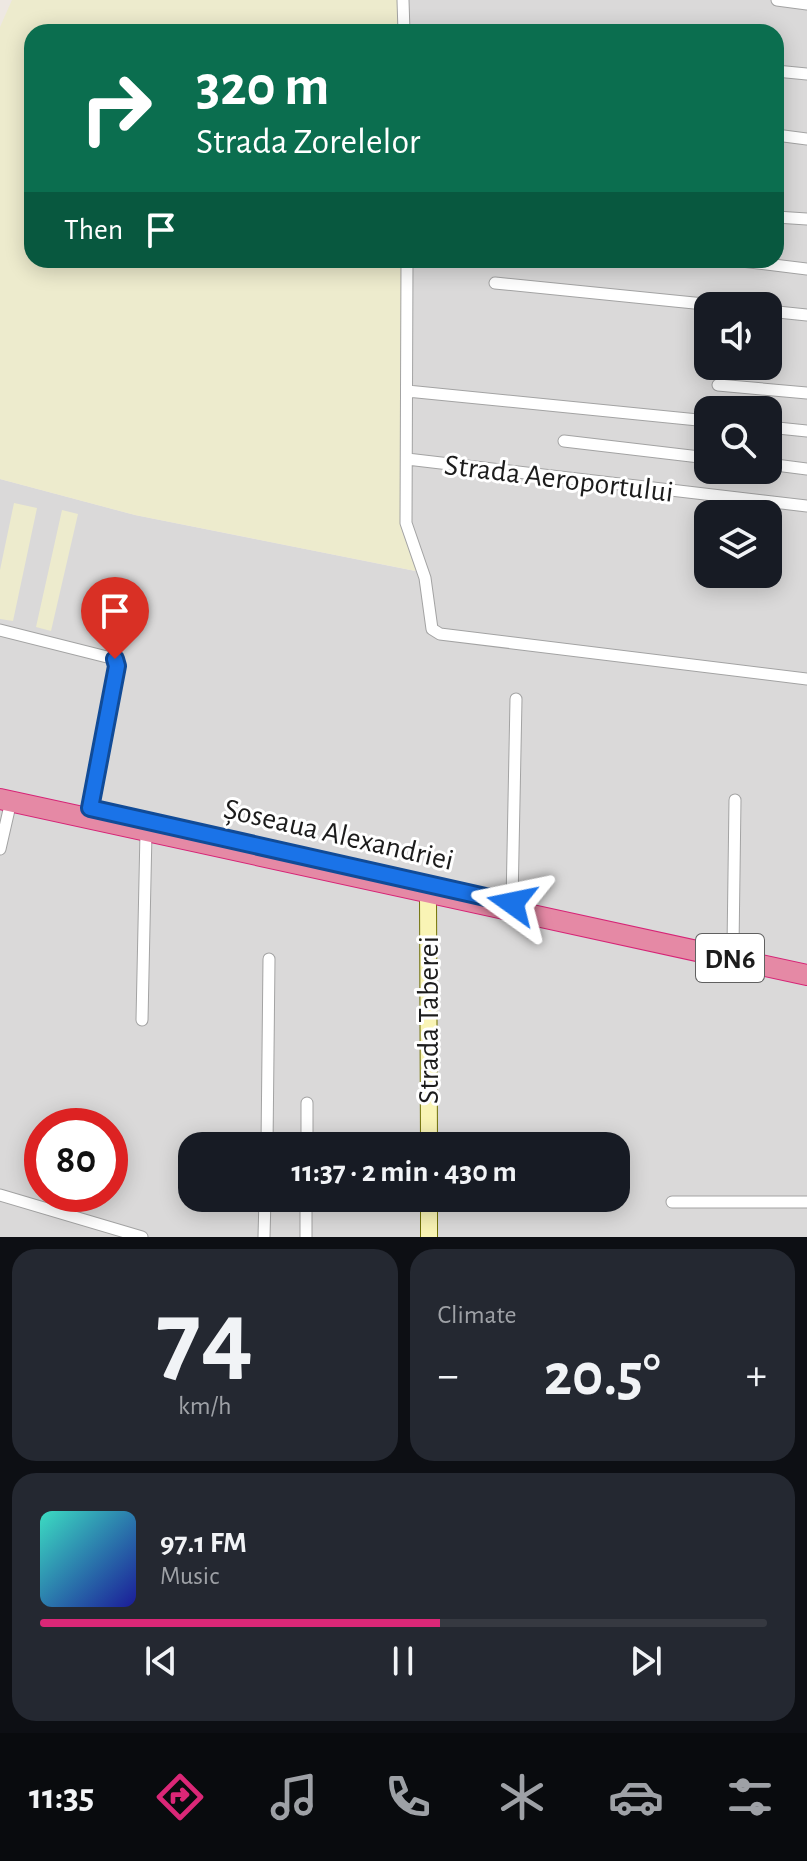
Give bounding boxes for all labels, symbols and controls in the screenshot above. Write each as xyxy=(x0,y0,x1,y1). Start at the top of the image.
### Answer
icon: right xyxy=(64,56,168,160)
text: 320 m xyxy=(196,59,329,115)
text: Strada Zorelelor xyxy=(196,124,420,160)
icon: arrive xyxy=(139,208,183,252)
text: Then xyxy=(64,215,123,245)
map controls xyxy=(694,292,782,588)
button: sound xyxy=(694,292,782,380)
button: search xyxy=(694,396,782,484)
street label: Strada Aeroportului xyxy=(443,450,675,508)
button: layers xyxy=(694,500,782,588)
pin xyxy=(81,577,149,659)
icon: arrive xyxy=(93,589,137,633)
street label: Șoseaua Alexandriei xyxy=(221,794,457,878)
position arrow xyxy=(470,861,554,945)
road number: DN6 xyxy=(696,934,764,982)
street label: Strada Taberei xyxy=(414,936,444,1104)
speed limit sign: 80 xyxy=(24,1108,128,1212)
text: 11:37 · 2 min · 430 m xyxy=(291,1157,517,1187)
text: 74 xyxy=(156,1287,253,1391)
text: Climate xyxy=(438,1302,516,1328)
text: 20.5° xyxy=(544,1346,661,1406)
text: − xyxy=(438,1354,459,1398)
text: + xyxy=(746,1354,767,1398)
text: km/h xyxy=(178,1393,232,1419)
text: 97.1 FM xyxy=(160,1528,247,1558)
text: Music xyxy=(160,1563,219,1589)
icon: previous xyxy=(139,1639,183,1683)
icon: pause xyxy=(381,1639,425,1683)
icon: next xyxy=(624,1639,668,1683)
icon: directions xyxy=(152,1769,208,1825)
icon: music xyxy=(266,1769,322,1825)
icon: phone xyxy=(380,1769,436,1825)
icon: climate xyxy=(494,1769,550,1825)
icon: car xyxy=(608,1769,664,1825)
icon: filters xyxy=(722,1769,778,1825)
text: 11:35 xyxy=(29,1779,94,1815)

